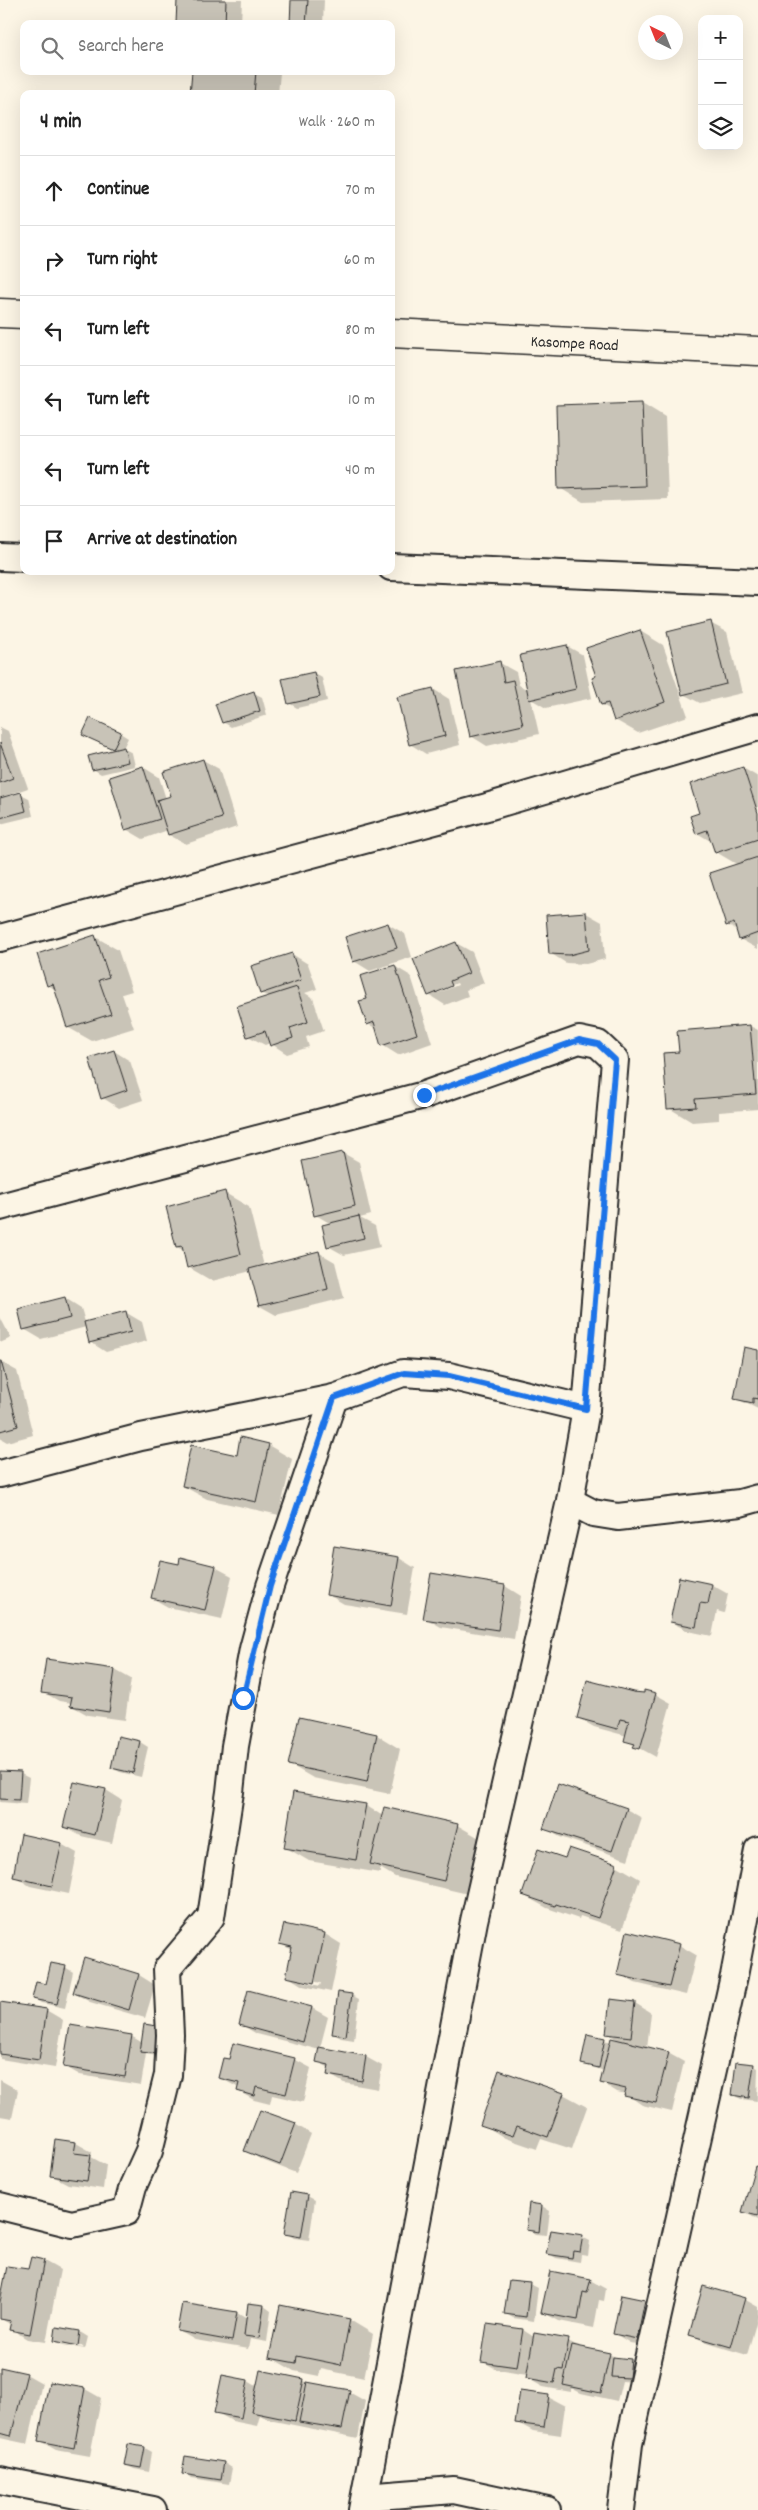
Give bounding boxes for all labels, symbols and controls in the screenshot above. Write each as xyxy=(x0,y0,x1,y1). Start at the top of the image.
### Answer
north arrow xyxy=(638,15,683,60)
map controls xyxy=(698,15,743,150)
button: + xyxy=(698,15,743,60)
search box xyxy=(20,20,395,75)
icon: search xyxy=(38,34,66,62)
text: Search here xyxy=(78,34,164,61)
button: − xyxy=(698,60,743,105)
button: layers xyxy=(698,105,743,150)
text: 4 min xyxy=(40,108,82,138)
text: Walk · 260 m xyxy=(299,111,375,134)
icon: ahead xyxy=(40,177,68,205)
text: Continue xyxy=(87,177,149,204)
text: 70 m xyxy=(345,179,375,202)
icon: right xyxy=(40,247,68,275)
text: Turn right xyxy=(87,247,158,274)
text: 60 m xyxy=(344,249,375,272)
icon: left xyxy=(40,317,68,345)
text: Turn left xyxy=(87,317,150,344)
text: 80 m xyxy=(345,319,375,342)
street label: Kasompe Road xyxy=(530,331,619,358)
icon: left xyxy=(40,387,68,415)
text: Turn left xyxy=(87,387,150,414)
text: 10 m xyxy=(348,389,375,412)
icon: left xyxy=(40,457,68,485)
text: Turn left xyxy=(87,457,150,484)
text: 40 m xyxy=(345,459,375,482)
icon: arrive xyxy=(40,527,68,555)
text: Arrive at destination xyxy=(87,527,237,554)
route end xyxy=(413,1084,436,1107)
route start xyxy=(232,1687,255,1710)

